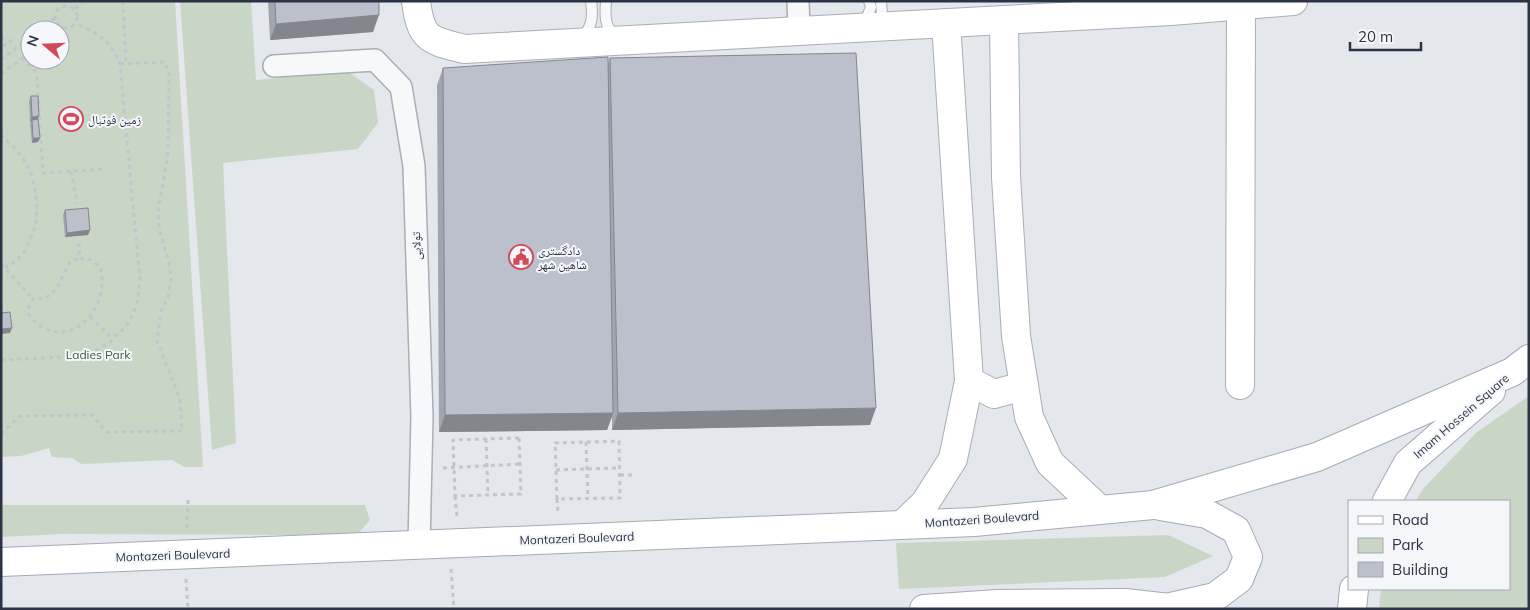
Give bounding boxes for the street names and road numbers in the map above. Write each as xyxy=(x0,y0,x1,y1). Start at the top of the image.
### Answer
street label: تولایی xyxy=(408,231,424,260)
street label: Imam Hossein Square xyxy=(1410,370,1512,462)
street label: Montazeri Boulevard xyxy=(924,508,1040,530)
street label: Montazeri Boulevard xyxy=(519,529,635,547)
street label: Montazeri Boulevard xyxy=(115,546,231,564)

